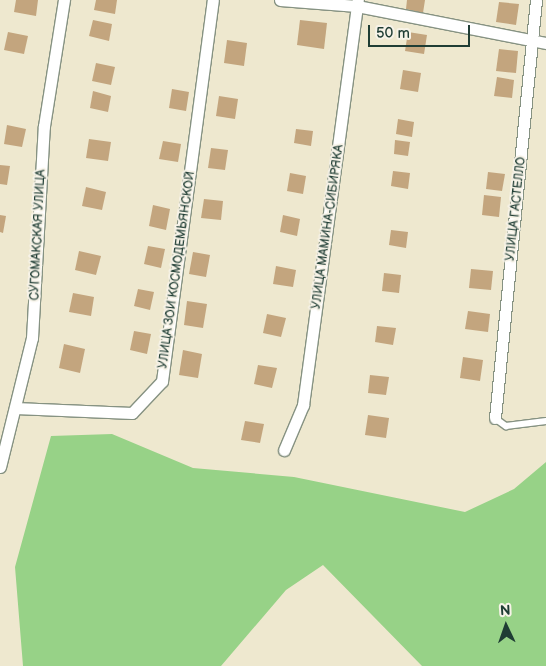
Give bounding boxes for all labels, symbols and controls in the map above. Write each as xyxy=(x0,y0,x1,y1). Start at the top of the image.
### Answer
scale bar xyxy=(371,15,474,47)
text: 50 m xyxy=(376,24,410,43)
street label: УЛИЦА МАМИНА-СИБИРЯКА xyxy=(309,144,347,310)
street label: УЛИЦА ГАСТЕЛЛО xyxy=(503,156,529,262)
street label: СУГОМАКСКАЯ УЛИЦА xyxy=(27,169,49,301)
street label: УЛИЦА ЗОИ КОСМОДЕМЬЯНСКОЙ xyxy=(156,170,198,370)
north arrow xyxy=(481,601,531,651)
text: N xyxy=(499,602,511,619)

